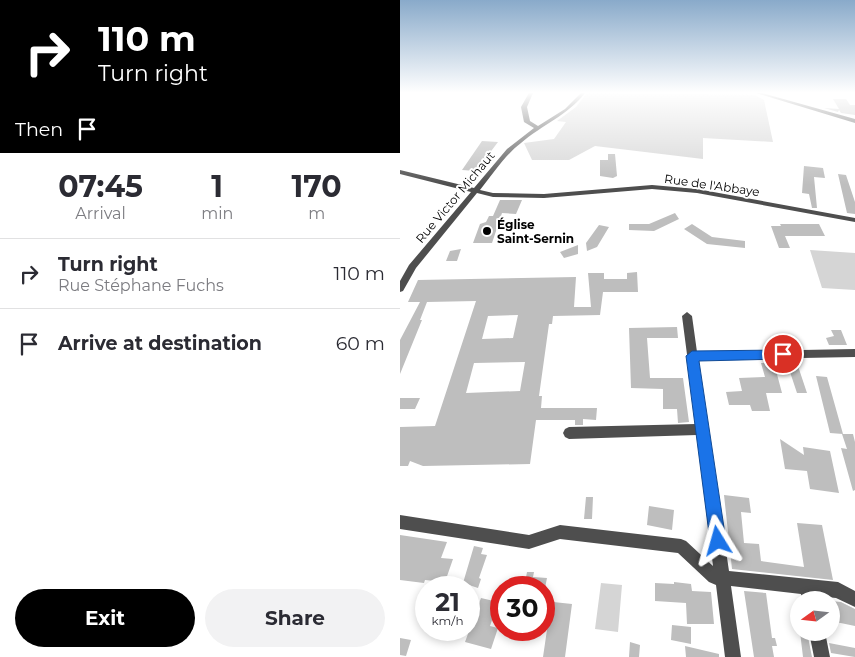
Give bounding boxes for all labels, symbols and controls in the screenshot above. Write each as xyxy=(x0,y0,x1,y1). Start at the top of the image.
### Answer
text: 110 m xyxy=(98,17,196,60)
icon: right xyxy=(15,20,80,85)
text: Turn right xyxy=(98,60,208,87)
icon: arrive xyxy=(73,115,101,143)
text: Then xyxy=(15,118,63,141)
street label: Rue Victor Michaut xyxy=(412,148,498,246)
text: 07:45 xyxy=(58,168,143,205)
text: 1 xyxy=(211,168,223,205)
text: 170 xyxy=(292,168,342,205)
street label: Rue de l'Abbaye xyxy=(663,171,761,199)
text: Arrival xyxy=(75,204,126,223)
text: min xyxy=(201,204,233,223)
text: m xyxy=(308,204,325,223)
place label: Église Saint-Sernin xyxy=(497,217,574,246)
marker: Église Saint-Sernin xyxy=(481,225,493,237)
text: Turn right xyxy=(58,253,158,276)
icon: right xyxy=(15,260,43,288)
text: 110 m xyxy=(334,262,385,285)
text: Rue Stéphane Fuchs xyxy=(58,276,224,295)
icon: arrive xyxy=(15,330,43,358)
text: Arrive at destination xyxy=(58,332,262,355)
text: 60 m xyxy=(336,332,385,355)
pin xyxy=(762,333,804,375)
icon: arrive xyxy=(769,340,797,368)
position arrow xyxy=(691,514,743,566)
speed limit sign: 30 xyxy=(490,576,555,641)
text: 21 xyxy=(435,587,460,617)
button: Exit xyxy=(15,589,195,647)
button: Share xyxy=(205,589,385,647)
north arrow xyxy=(790,591,840,641)
map controls xyxy=(790,591,840,641)
text: km/h xyxy=(431,613,464,628)

